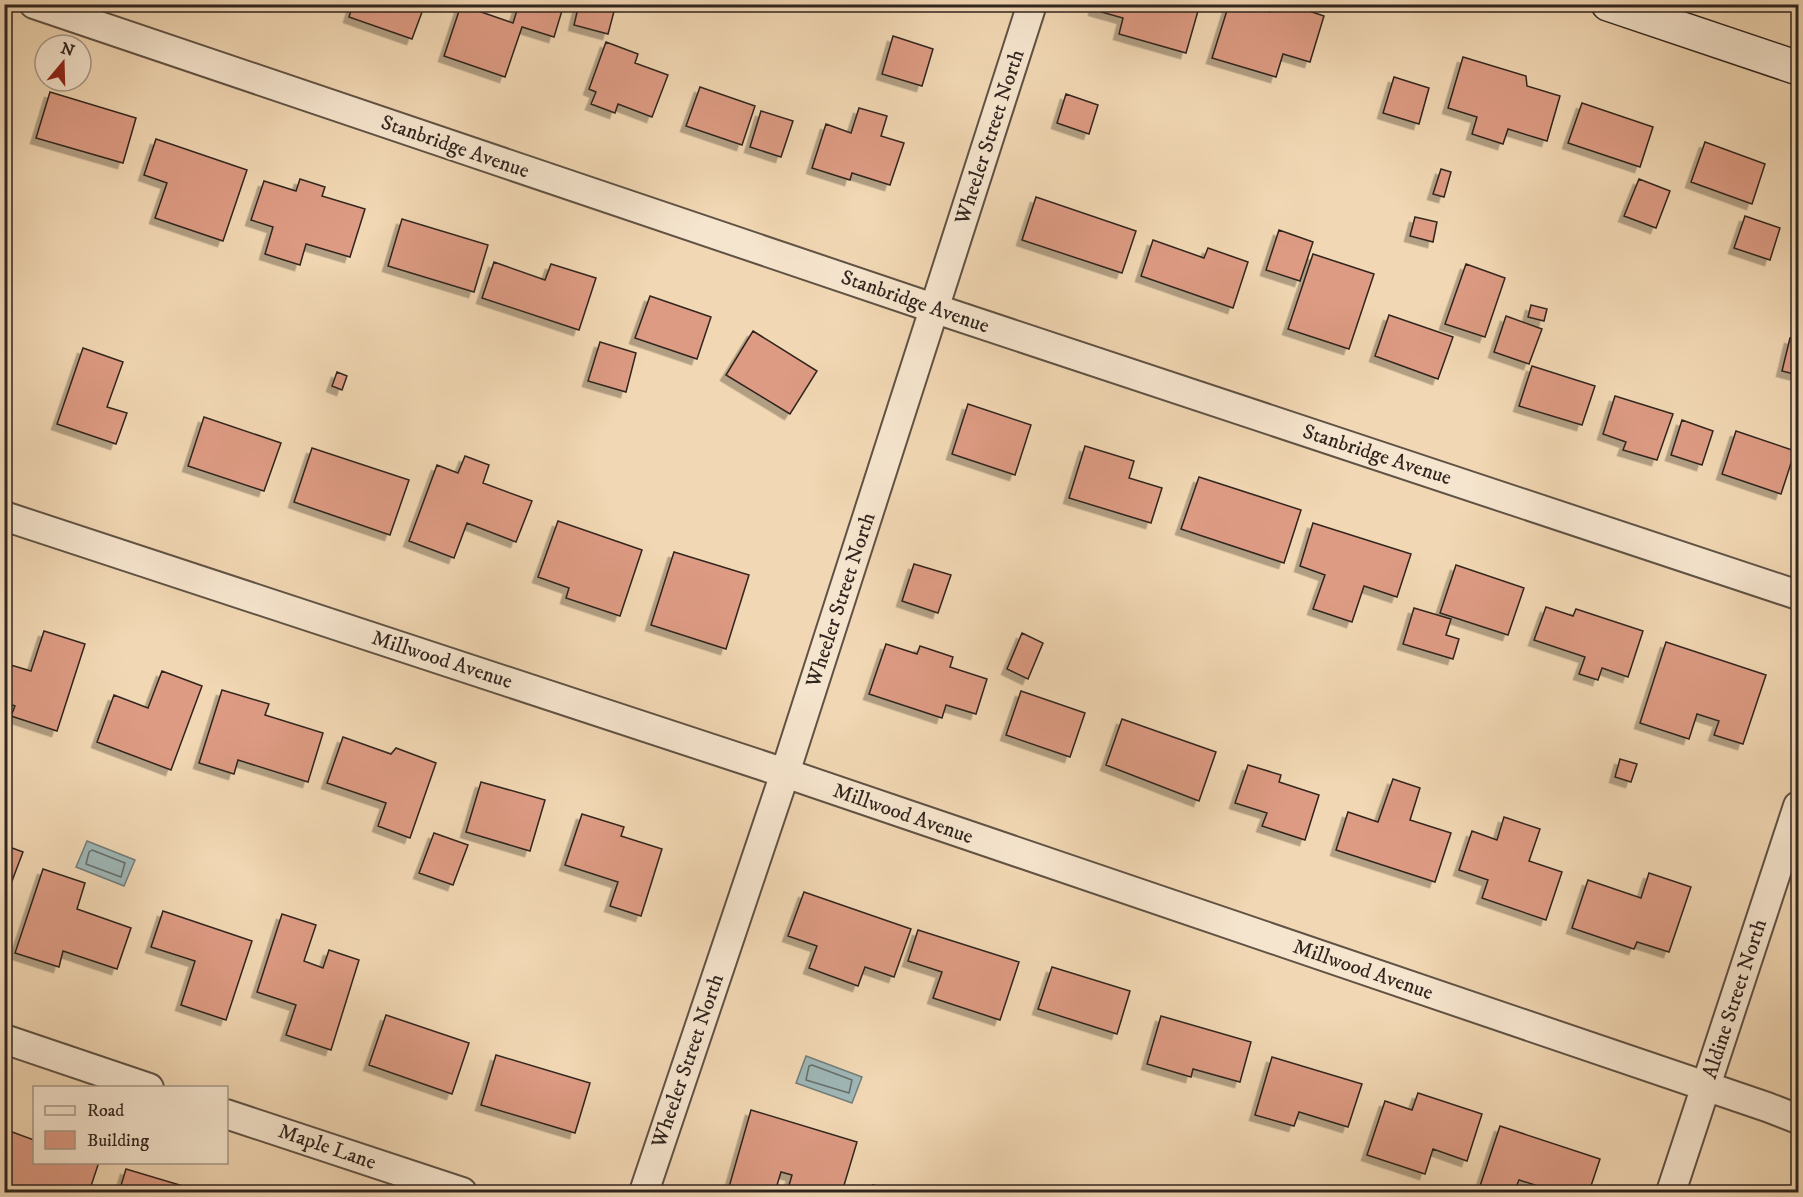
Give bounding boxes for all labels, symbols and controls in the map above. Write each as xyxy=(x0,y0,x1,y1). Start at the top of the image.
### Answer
north arrow xyxy=(33,33,93,93)
text: N xyxy=(58,38,77,61)
street label: Wheeler Street North xyxy=(949,46,1030,229)
street label: Stanbridge Avenue xyxy=(377,109,533,185)
street label: Stanbridge Avenue xyxy=(837,264,993,340)
street label: Stanbridge Avenue xyxy=(1299,419,1455,491)
street label: Wheeler Street North xyxy=(800,509,881,692)
street label: Millwood Avenue xyxy=(368,625,516,695)
street label: Millwood Avenue xyxy=(830,778,977,850)
street label: Aldine Street North xyxy=(1697,916,1773,1082)
street label: Millwood Avenue xyxy=(1290,934,1437,1006)
street label: Wheeler Street North xyxy=(646,971,730,1152)
legend xyxy=(33,1086,228,1164)
text: Road xyxy=(87,1100,124,1122)
street label: Maple Lane xyxy=(275,1118,380,1176)
text: Building xyxy=(87,1130,149,1152)

